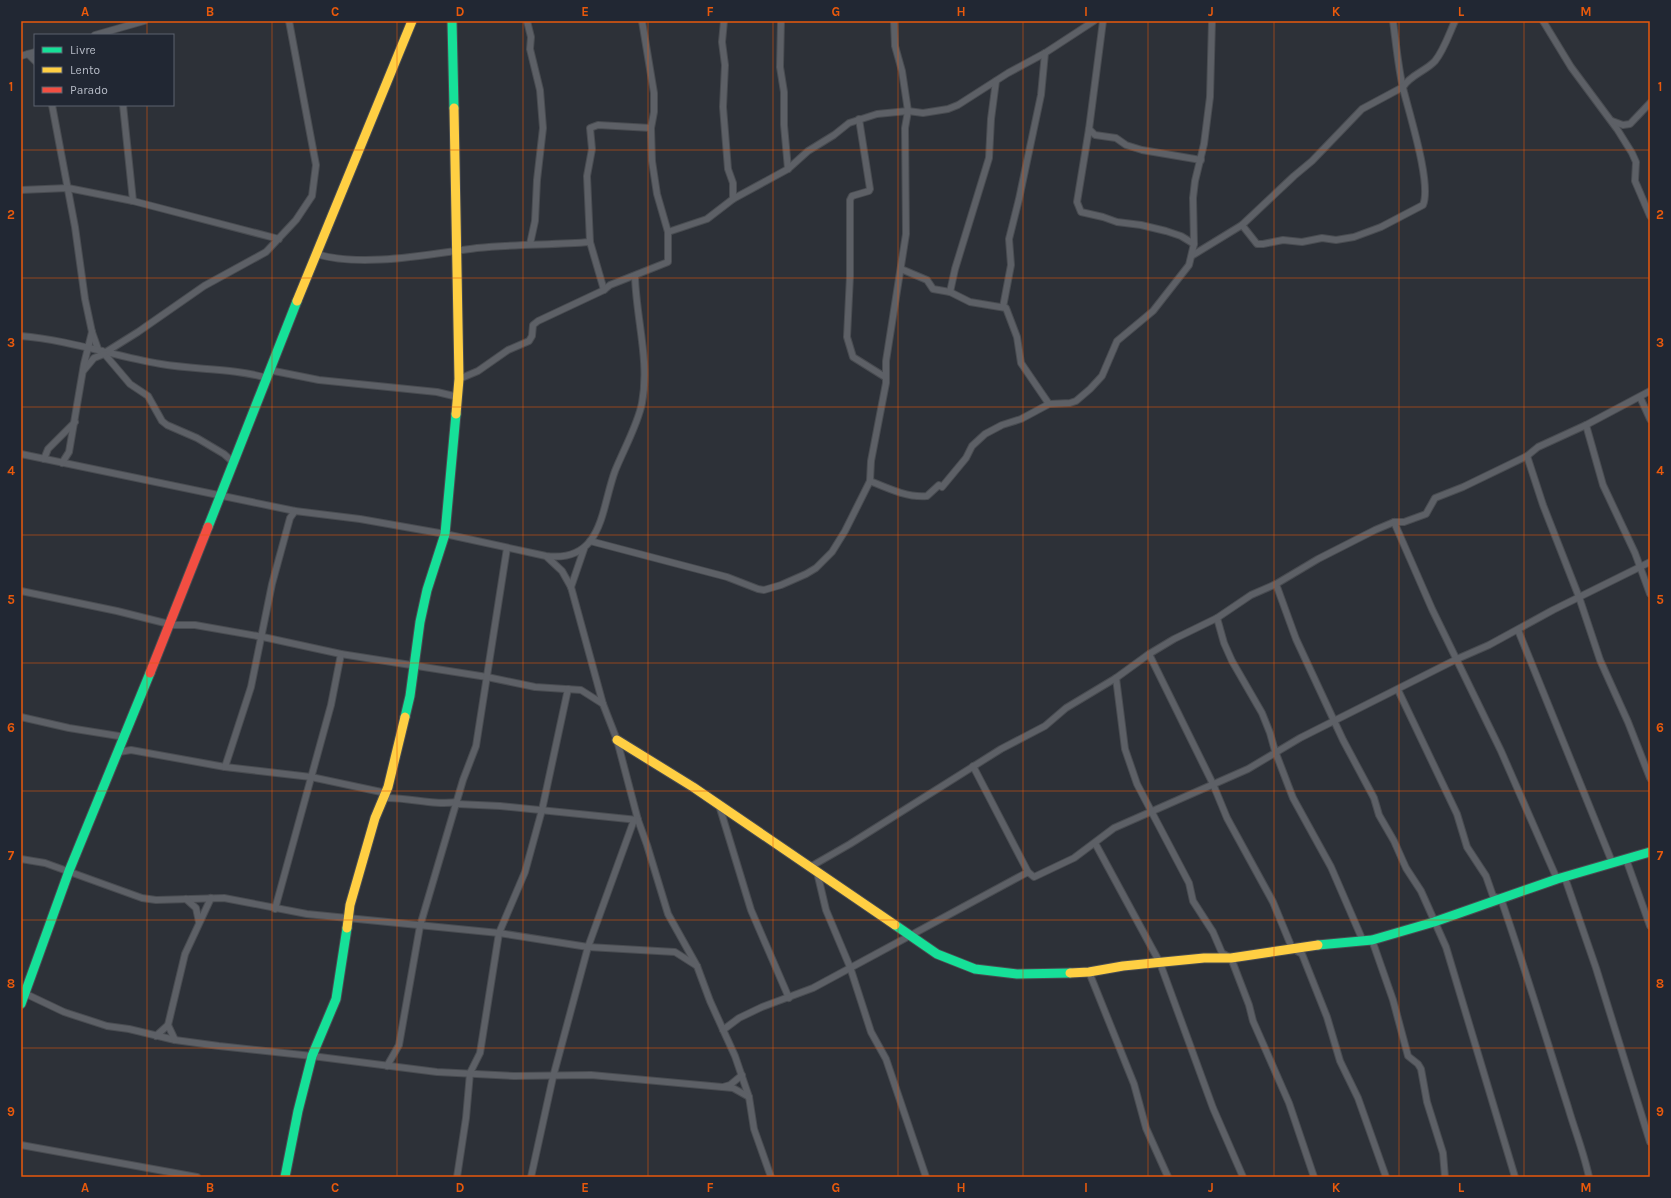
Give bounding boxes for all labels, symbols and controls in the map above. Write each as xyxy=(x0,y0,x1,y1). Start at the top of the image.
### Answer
text: A xyxy=(81,4,89,19)
text: B xyxy=(206,4,214,19)
text: C xyxy=(331,4,339,19)
text: D xyxy=(456,4,465,19)
text: E xyxy=(581,4,589,19)
text: F xyxy=(706,4,714,19)
text: G xyxy=(832,4,840,19)
text: H xyxy=(956,4,966,19)
text: I xyxy=(1084,4,1088,19)
text: J xyxy=(1208,4,1214,19)
text: K xyxy=(1332,4,1341,19)
text: L xyxy=(1458,4,1465,19)
text: M xyxy=(1580,4,1592,19)
legend xyxy=(34,34,174,106)
text: Livre xyxy=(70,43,96,57)
text: Lento xyxy=(70,63,100,77)
text: 1 xyxy=(9,79,13,94)
text: 1 xyxy=(1658,79,1662,94)
text: Parado xyxy=(70,83,108,97)
text: 2 xyxy=(7,207,15,222)
text: 2 xyxy=(1656,207,1664,222)
text: 3 xyxy=(7,335,15,350)
text: 3 xyxy=(1656,335,1664,350)
text: 4 xyxy=(7,463,15,478)
text: 4 xyxy=(1656,463,1664,478)
text: 5 xyxy=(7,592,15,607)
text: 5 xyxy=(1656,592,1664,607)
text: 6 xyxy=(7,720,15,735)
text: 6 xyxy=(1656,720,1664,735)
text: 7 xyxy=(8,848,15,863)
text: 7 xyxy=(1657,848,1664,863)
text: 8 xyxy=(7,976,15,991)
text: 8 xyxy=(1656,976,1664,991)
text: 9 xyxy=(7,1104,15,1119)
text: 9 xyxy=(1656,1104,1664,1119)
text: A xyxy=(81,1180,89,1195)
text: B xyxy=(206,1180,214,1195)
text: C xyxy=(331,1180,339,1195)
text: D xyxy=(456,1180,465,1195)
text: E xyxy=(581,1180,589,1195)
text: F xyxy=(706,1180,714,1195)
text: G xyxy=(832,1180,840,1195)
text: H xyxy=(956,1180,966,1195)
text: I xyxy=(1084,1180,1088,1195)
text: J xyxy=(1208,1180,1214,1195)
text: K xyxy=(1332,1180,1341,1195)
text: L xyxy=(1458,1180,1465,1195)
text: M xyxy=(1580,1180,1592,1195)

